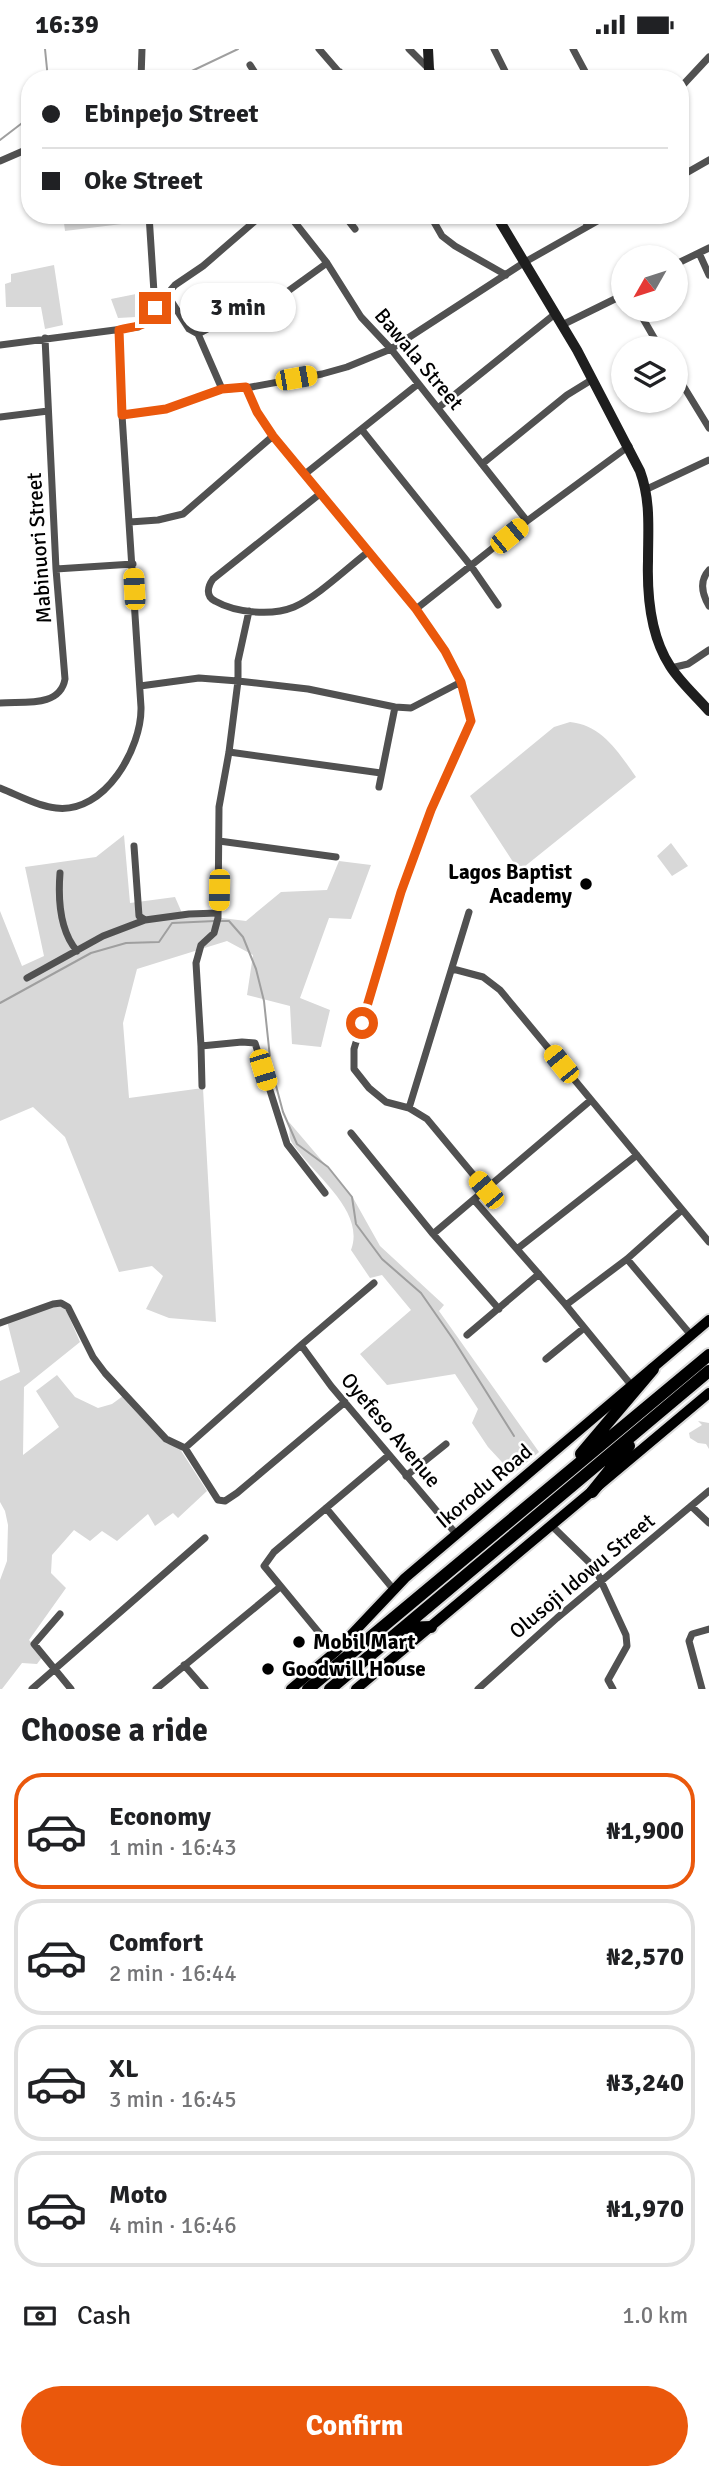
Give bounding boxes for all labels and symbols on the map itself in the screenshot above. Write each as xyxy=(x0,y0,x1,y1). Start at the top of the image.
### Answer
north arrow xyxy=(611,245,688,322)
callout: 3 min xyxy=(180,283,295,333)
route end xyxy=(139,292,171,324)
street label: Bawala Street xyxy=(369,303,469,415)
car xyxy=(274,364,319,392)
street label: Mabinuori Street xyxy=(21,472,57,624)
car xyxy=(487,515,532,557)
car xyxy=(123,567,146,611)
place label: Lagos Baptist Academy xyxy=(448,859,573,909)
car xyxy=(209,869,230,911)
marker: Lagos Baptist Academy xyxy=(578,876,594,892)
route start xyxy=(346,1007,378,1039)
car xyxy=(540,1041,583,1087)
car xyxy=(247,1047,280,1093)
car xyxy=(465,1167,508,1213)
street label: Oyefeso Avenue xyxy=(335,1367,447,1493)
street label: Ikorodu Road xyxy=(431,1438,537,1534)
street label: Olusoji Idowu Street xyxy=(504,1508,660,1644)
place label: Mobil Mart xyxy=(313,1629,416,1655)
marker: Mobil Mart xyxy=(291,1634,307,1650)
place label: Goodwill House xyxy=(282,1656,426,1682)
marker: Goodwill House xyxy=(260,1661,276,1677)

